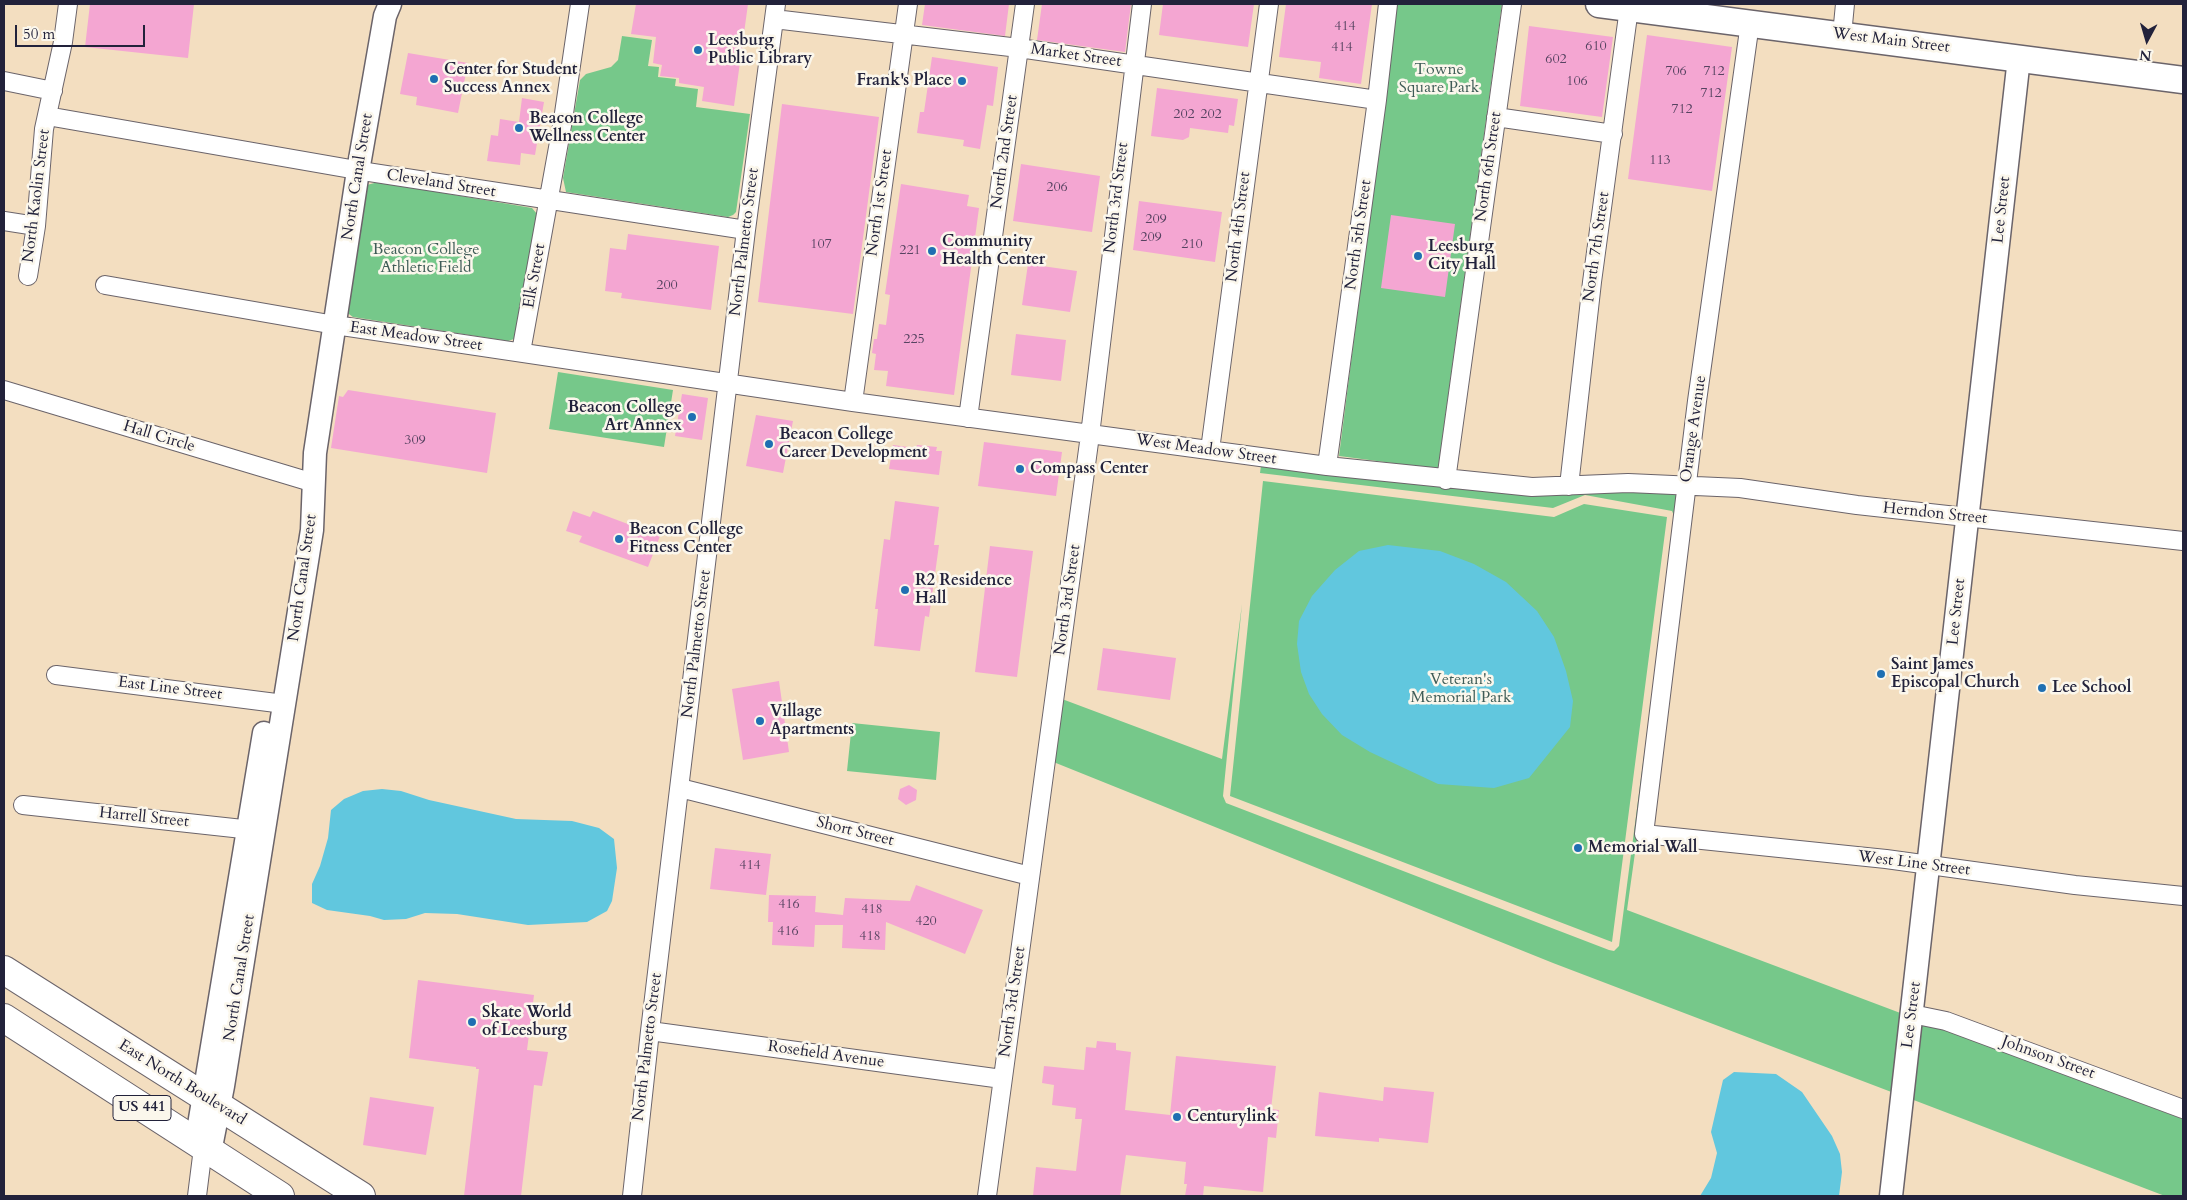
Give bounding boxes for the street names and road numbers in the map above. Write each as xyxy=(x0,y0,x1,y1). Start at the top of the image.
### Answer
street label: West Main Street xyxy=(1831,24,1951,58)
street label: Market Street xyxy=(1029,40,1123,72)
street label: North 2nd Street xyxy=(988,94,1022,210)
street label: North 6th Street xyxy=(1472,111,1506,223)
street label: North Canal Street xyxy=(338,112,378,242)
street label: North Kaolin Street xyxy=(19,128,55,264)
street label: North 3rd Street xyxy=(1101,141,1133,255)
street label: North 1st Street xyxy=(863,148,897,258)
street label: Cleveland Street xyxy=(385,166,497,202)
street label: North Palmetto Street xyxy=(726,167,764,317)
street label: North 4th Street xyxy=(1223,171,1255,283)
street label: Lee Street xyxy=(1989,176,2015,244)
street label: North 5th Street xyxy=(1342,179,1376,291)
street label: North 7th Street xyxy=(1580,191,1614,303)
street label: Elk Street xyxy=(520,242,550,310)
street label: East Meadow Street xyxy=(349,318,483,356)
street label: Orange Avenue xyxy=(1677,374,1711,484)
street label: Hall Circle xyxy=(121,417,197,457)
street label: West Meadow Street xyxy=(1135,431,1277,469)
street label: Herndon Street xyxy=(1882,499,1988,529)
street label: North Canal Street xyxy=(285,513,321,643)
street label: North 3rd Street xyxy=(1051,543,1085,657)
street label: North Palmetto Street xyxy=(678,569,716,719)
street label: Lee Street xyxy=(1944,578,1970,646)
street label: East Line Street xyxy=(117,673,223,705)
street label: Harrell Street xyxy=(98,804,190,832)
street label: Short Street xyxy=(814,813,896,851)
street label: West Line Street xyxy=(1857,848,1971,880)
street label: North Canal Street xyxy=(220,913,260,1043)
street label: North 3rd Street xyxy=(996,945,1030,1059)
street label: North Palmetto Street xyxy=(629,972,667,1122)
street label: Lee Street xyxy=(1898,981,1926,1049)
street label: Johnson Street xyxy=(1999,1032,2097,1084)
street label: East North Boulevard xyxy=(115,1036,249,1130)
street label: Rosefield Avenue xyxy=(767,1037,885,1073)
road number: US 441 xyxy=(113,1096,171,1120)

